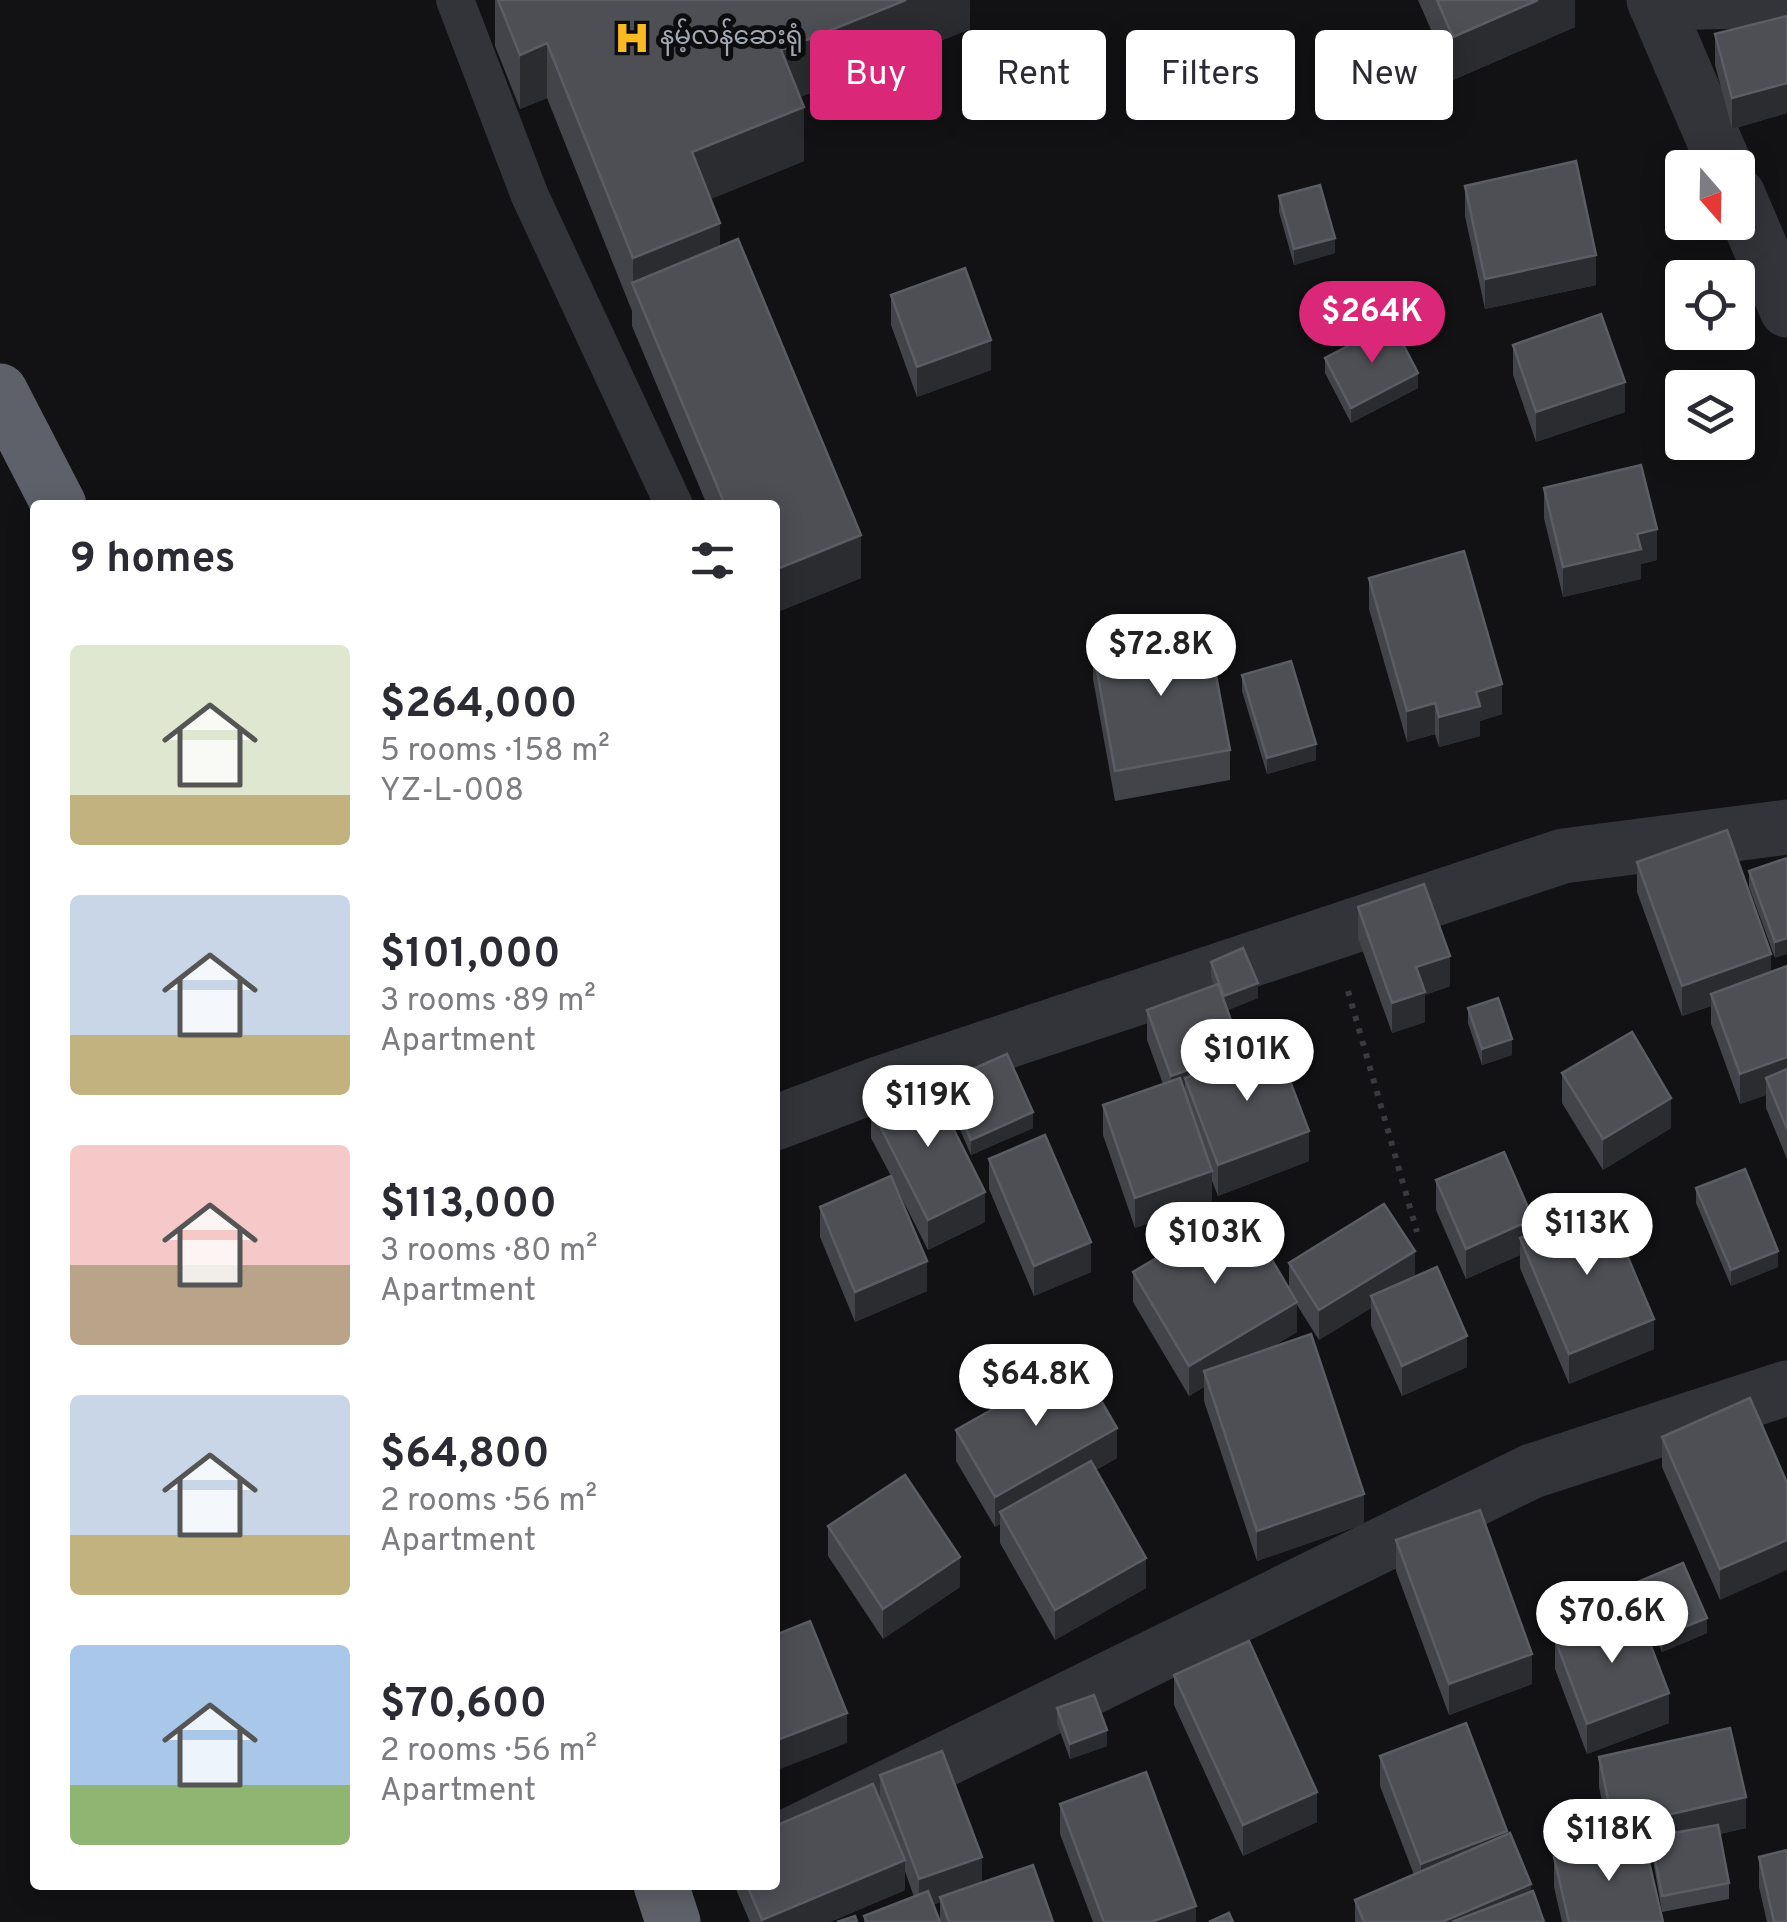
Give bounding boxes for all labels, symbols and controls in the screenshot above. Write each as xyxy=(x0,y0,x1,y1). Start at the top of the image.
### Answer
place label: နမ့်လန်ဆေးရုံ xyxy=(660,18,803,56)
hospital icon: နမ့်လန်ဆေးရုံ xyxy=(613,19,651,57)
chip: Buy xyxy=(810,30,942,120)
chip: Rent xyxy=(962,30,1106,120)
chip: Filters xyxy=(1126,30,1295,120)
chip: New xyxy=(1315,30,1453,120)
north arrow xyxy=(1665,150,1755,240)
map controls xyxy=(1665,150,1755,460)
button: locate xyxy=(1665,260,1755,350)
pin: $264K xyxy=(1302,281,1442,366)
text: $264K xyxy=(1321,293,1423,333)
button: layers xyxy=(1665,370,1755,460)
icon: filters xyxy=(685,533,740,588)
text: 9 homes xyxy=(70,534,235,587)
pin: $72.8K xyxy=(1080,614,1242,699)
text: $72.8K xyxy=(1108,626,1214,666)
text: $264,000 xyxy=(380,679,577,732)
icon: home xyxy=(150,685,270,805)
text: 5 rooms · 158 m² xyxy=(380,732,610,772)
text: YZ-L-008 xyxy=(380,772,524,812)
text: $101,000 xyxy=(380,929,561,982)
icon: home xyxy=(150,935,270,1055)
text: 3 rooms · 89 m² xyxy=(380,982,596,1022)
pin: $101K xyxy=(1177,1019,1317,1104)
text: Apartment xyxy=(380,1022,536,1062)
text: $101K xyxy=(1203,1031,1291,1071)
pin: $119K xyxy=(858,1065,998,1150)
text: $119K xyxy=(884,1077,972,1117)
text: $113,000 xyxy=(380,1179,557,1232)
icon: home xyxy=(150,1185,270,1305)
pin: $113K xyxy=(1517,1193,1657,1278)
pin: $103K xyxy=(1145,1202,1285,1287)
text: $113K xyxy=(1544,1205,1630,1245)
text: $103K xyxy=(1168,1214,1262,1254)
text: 3 rooms · 80 m² xyxy=(380,1232,598,1272)
text: Apartment xyxy=(380,1272,536,1312)
pin: $64.8K xyxy=(955,1344,1117,1429)
text: $64.8K xyxy=(981,1356,1091,1396)
text: $64,800 xyxy=(380,1429,550,1482)
icon: home xyxy=(150,1435,270,1555)
text: 2 rooms · 56 m² xyxy=(380,1482,597,1522)
text: Apartment xyxy=(380,1522,536,1562)
pin: $70.6K xyxy=(1531,1581,1693,1666)
text: $70.6K xyxy=(1558,1593,1666,1633)
text: $70,600 xyxy=(380,1679,547,1732)
icon: home xyxy=(150,1685,270,1805)
text: 2 rooms · 56 m² xyxy=(380,1732,597,1772)
text: Apartment xyxy=(380,1772,536,1812)
pin: $118K xyxy=(1539,1799,1679,1884)
text: $118K xyxy=(1565,1811,1653,1851)

